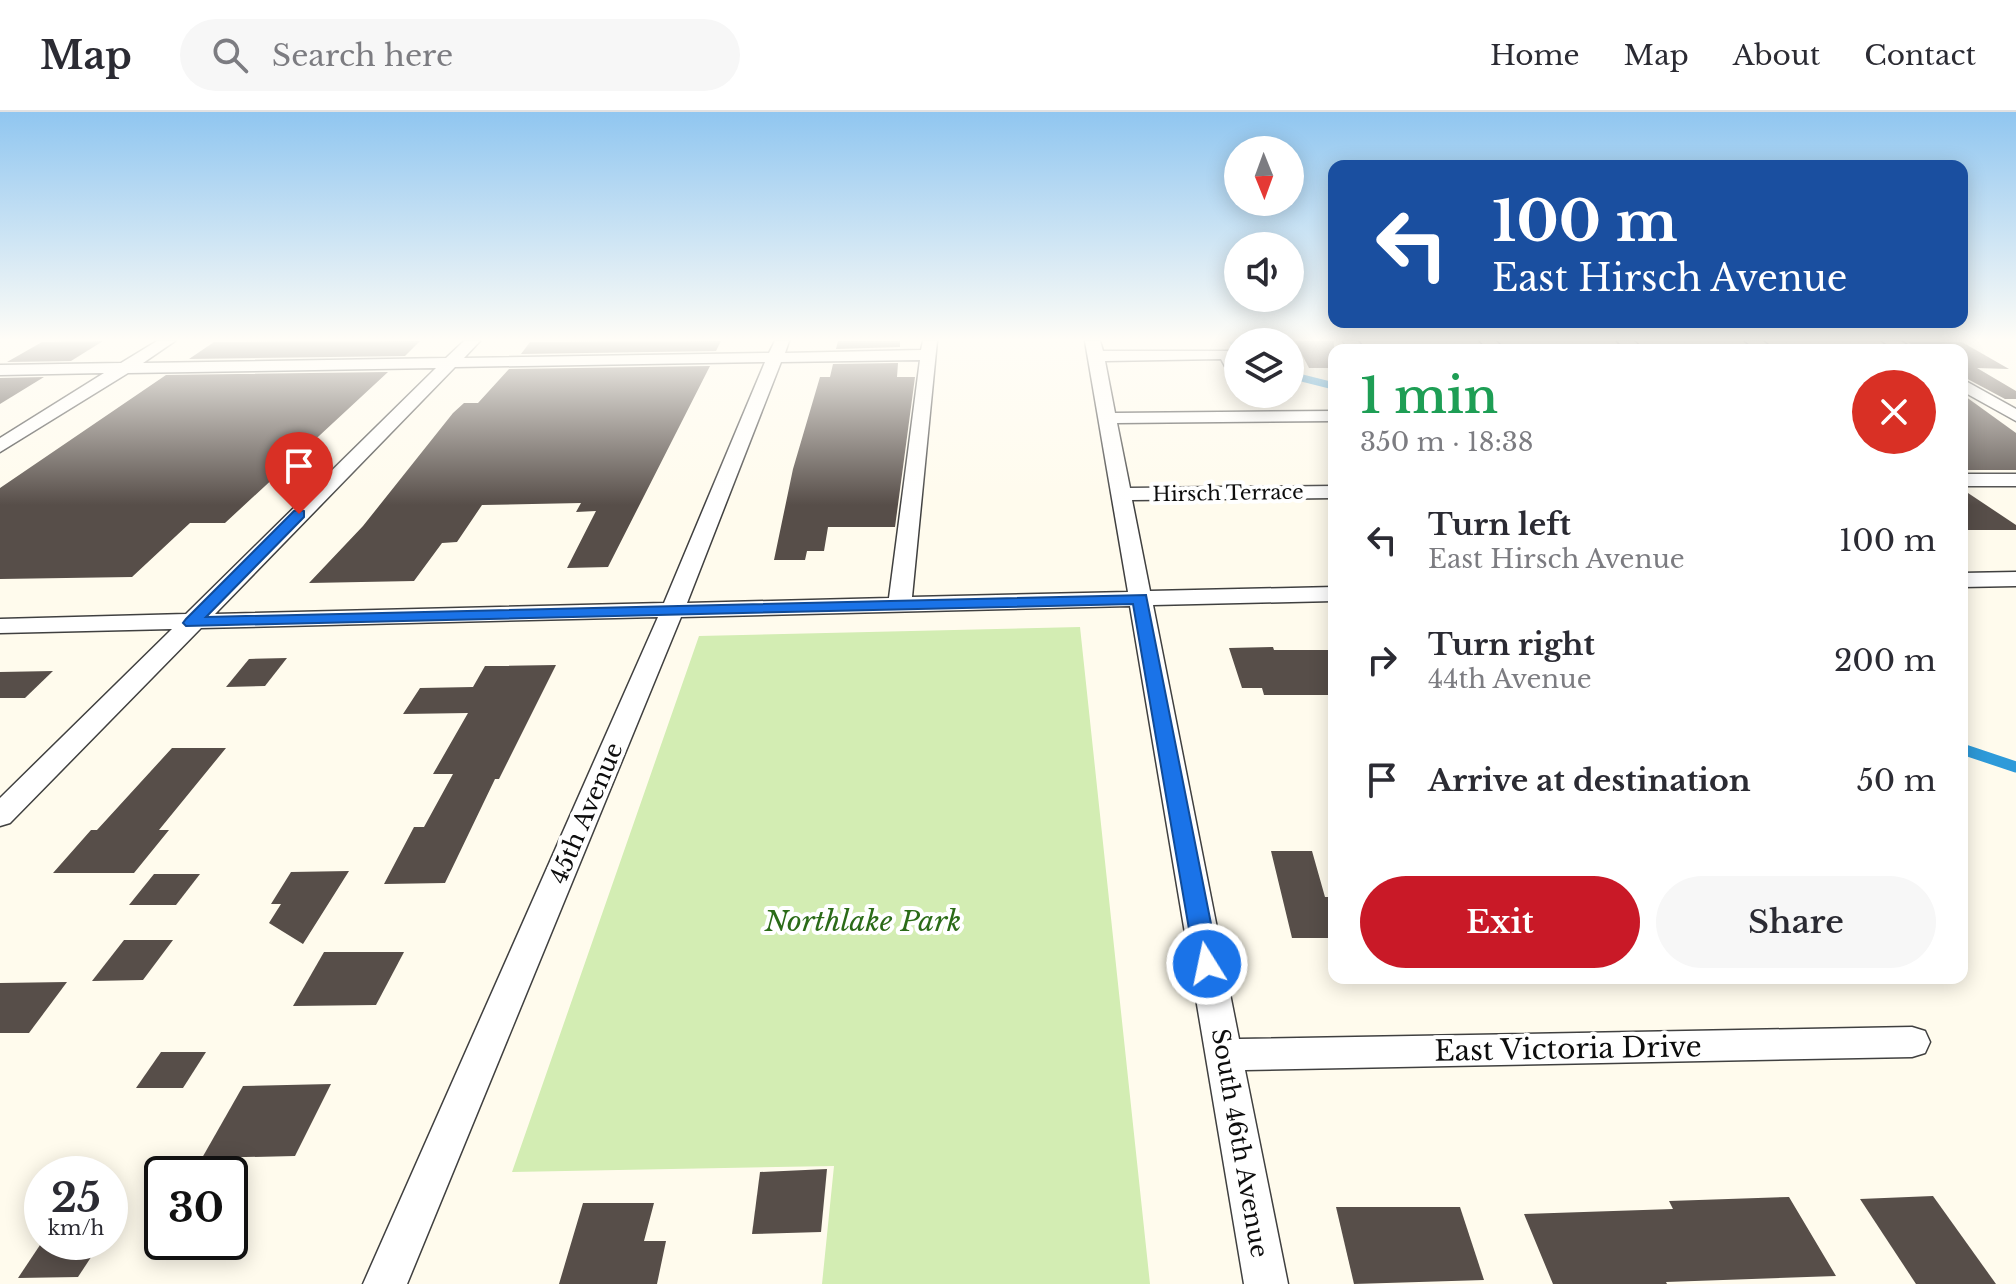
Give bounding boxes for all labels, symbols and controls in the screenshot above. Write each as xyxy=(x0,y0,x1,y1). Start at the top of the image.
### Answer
search box xyxy=(180,19,740,91)
text: Map xyxy=(40,32,132,79)
icon: search xyxy=(208,33,252,77)
text: Search here xyxy=(272,37,453,74)
text: Home xyxy=(1490,38,1580,73)
text: Map xyxy=(1624,38,1689,73)
text: About xyxy=(1733,38,1820,73)
text: Contact xyxy=(1864,38,1976,73)
north arrow xyxy=(1224,136,1304,216)
map controls xyxy=(1224,136,1304,408)
text: 100 m xyxy=(1492,187,1678,256)
icon: left xyxy=(1360,192,1464,296)
button: sound xyxy=(1224,232,1304,312)
text: East Hirsch Avenue xyxy=(1492,256,1848,301)
button: layers xyxy=(1224,328,1304,408)
text: 1 min xyxy=(1360,366,1498,426)
button: close xyxy=(1852,370,1936,454)
text: 350 m · 18:38 xyxy=(1360,426,1534,458)
pin xyxy=(265,432,333,514)
icon: arrive xyxy=(277,444,321,488)
street label: Hirsch Terrace xyxy=(1152,480,1304,506)
text: Turn left xyxy=(1428,506,1571,543)
icon: left xyxy=(1360,518,1404,562)
text: 100 m xyxy=(1839,522,1936,559)
text: East Hirsch Avenue xyxy=(1428,543,1685,575)
text: Turn right xyxy=(1428,626,1595,663)
icon: right xyxy=(1360,638,1404,682)
text: 200 m xyxy=(1834,642,1936,679)
text: 44th Avenue xyxy=(1428,663,1592,695)
street label: 45th Avenue xyxy=(543,738,629,888)
icon: arrive xyxy=(1360,758,1404,802)
text: Arrive at destination xyxy=(1428,762,1751,799)
text: 50 m xyxy=(1857,762,1936,799)
button: Exit xyxy=(1360,876,1640,968)
button: Share xyxy=(1656,876,1936,968)
park label: Northlake Park xyxy=(764,904,961,939)
position arrow xyxy=(1165,922,1249,1006)
street label: South 46th Avenue xyxy=(1206,1026,1274,1260)
street label: East Victoria Drive xyxy=(1434,1029,1702,1069)
speed limit sign: 30 xyxy=(144,1156,248,1260)
text: 25 xyxy=(51,1173,101,1223)
text: km/h xyxy=(48,1216,104,1240)

